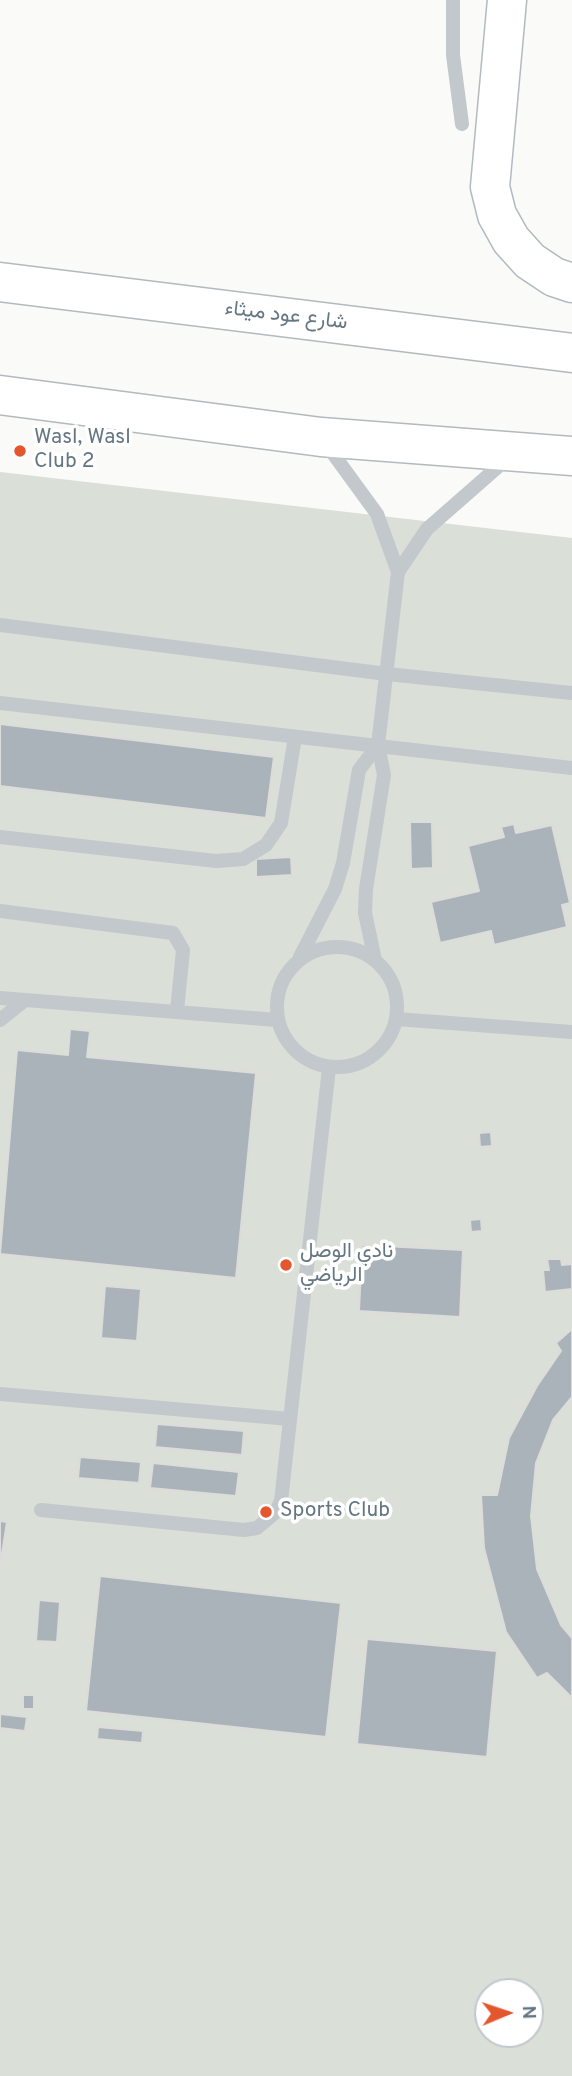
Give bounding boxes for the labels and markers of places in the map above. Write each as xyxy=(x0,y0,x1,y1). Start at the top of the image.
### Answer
place label: Wasl, Wasl Club 2 xyxy=(34,426,131,476)
marker: Wasl, Wasl Club 2 xyxy=(12,443,28,459)
place label: نادي الوصل الرياضي xyxy=(300,1240,393,1290)
marker: نادي الوصل الرياضي xyxy=(278,1257,294,1273)
place label: Sports Club xyxy=(280,1499,390,1525)
marker: Sports Club xyxy=(258,1504,274,1520)

